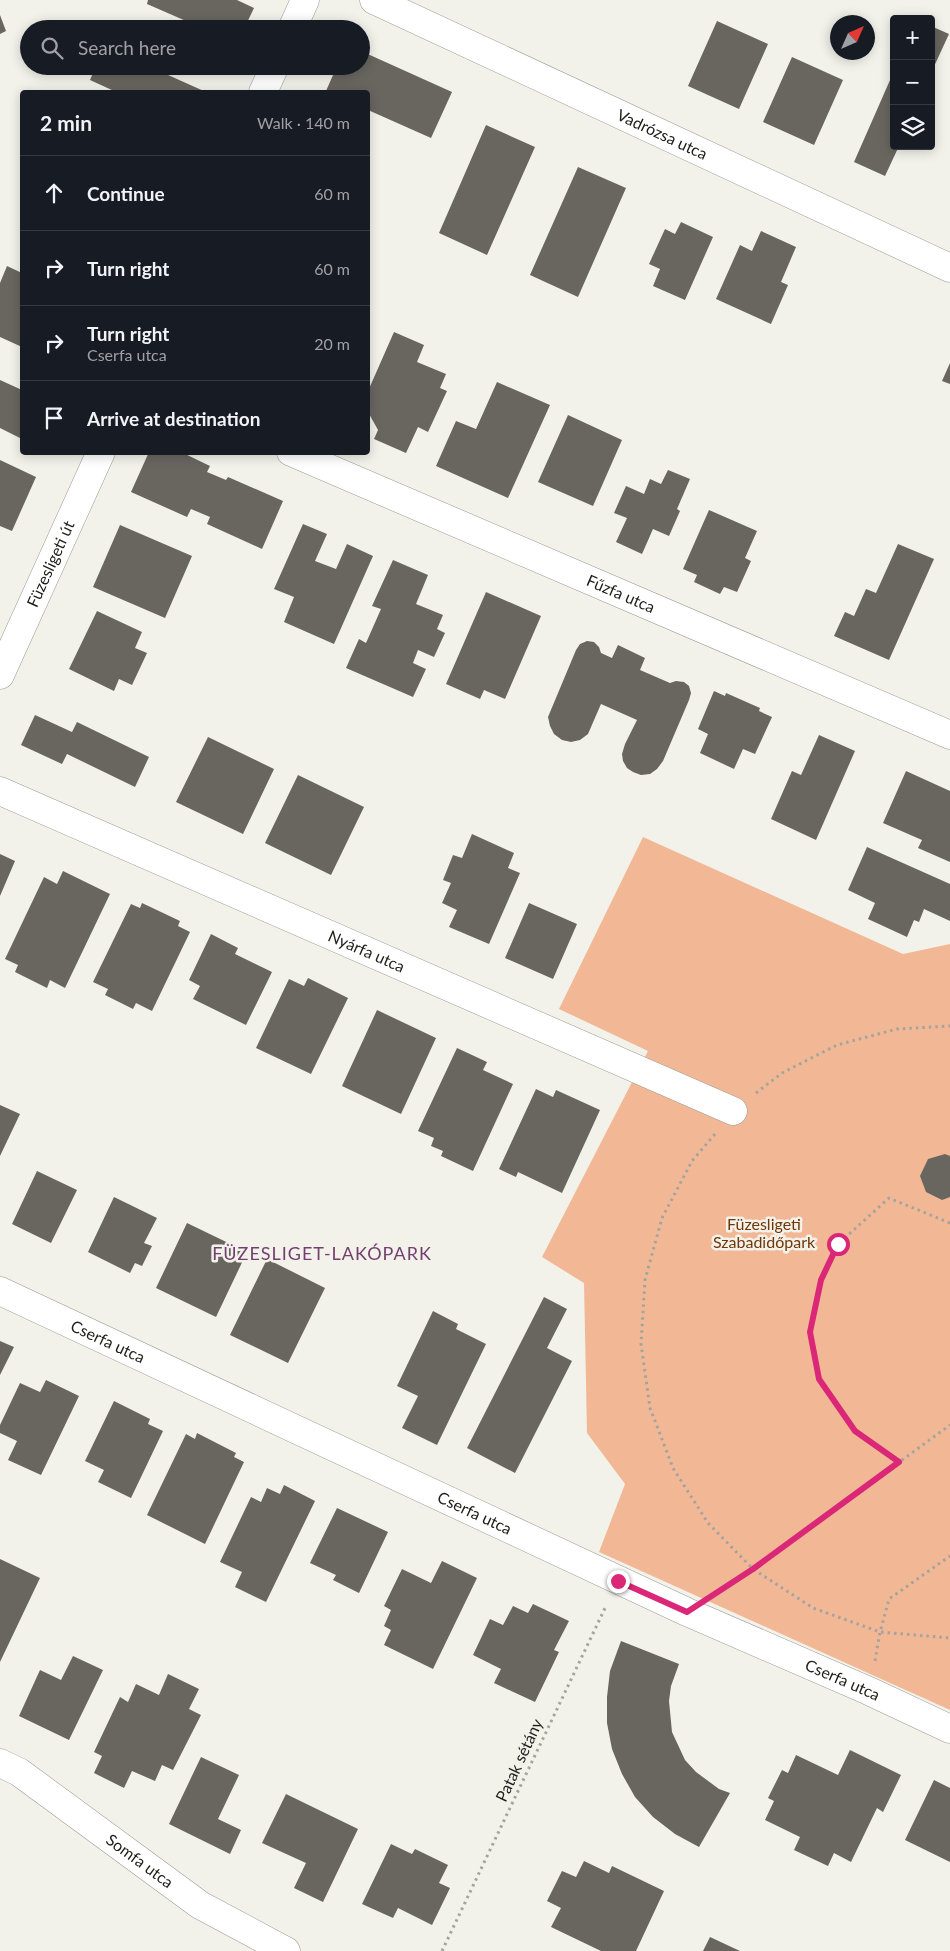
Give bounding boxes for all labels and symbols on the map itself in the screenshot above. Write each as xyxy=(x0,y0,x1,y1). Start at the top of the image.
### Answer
north arrow xyxy=(830,15,875,60)
street label: Vadrózsa utca xyxy=(614,105,711,163)
street label: Füzesligeti út xyxy=(22,517,78,610)
street label: Fűzfa utca xyxy=(584,570,658,616)
street label: Nyárfa utca xyxy=(326,926,408,976)
park label: Füzesligeti Szabadidőpark xyxy=(713,1214,816,1251)
route start xyxy=(827,1233,850,1256)
district label: FÜZESLIGET-LAKÓPARK xyxy=(212,1242,432,1264)
street label: Cserfa utca xyxy=(68,1315,148,1366)
street label: Cserfa utca xyxy=(435,1487,515,1538)
route end xyxy=(607,1570,630,1593)
street label: Cserfa utca xyxy=(803,1655,883,1704)
street label: Patak sétány xyxy=(491,1715,546,1804)
street label: Somfa utca xyxy=(103,1829,177,1891)

